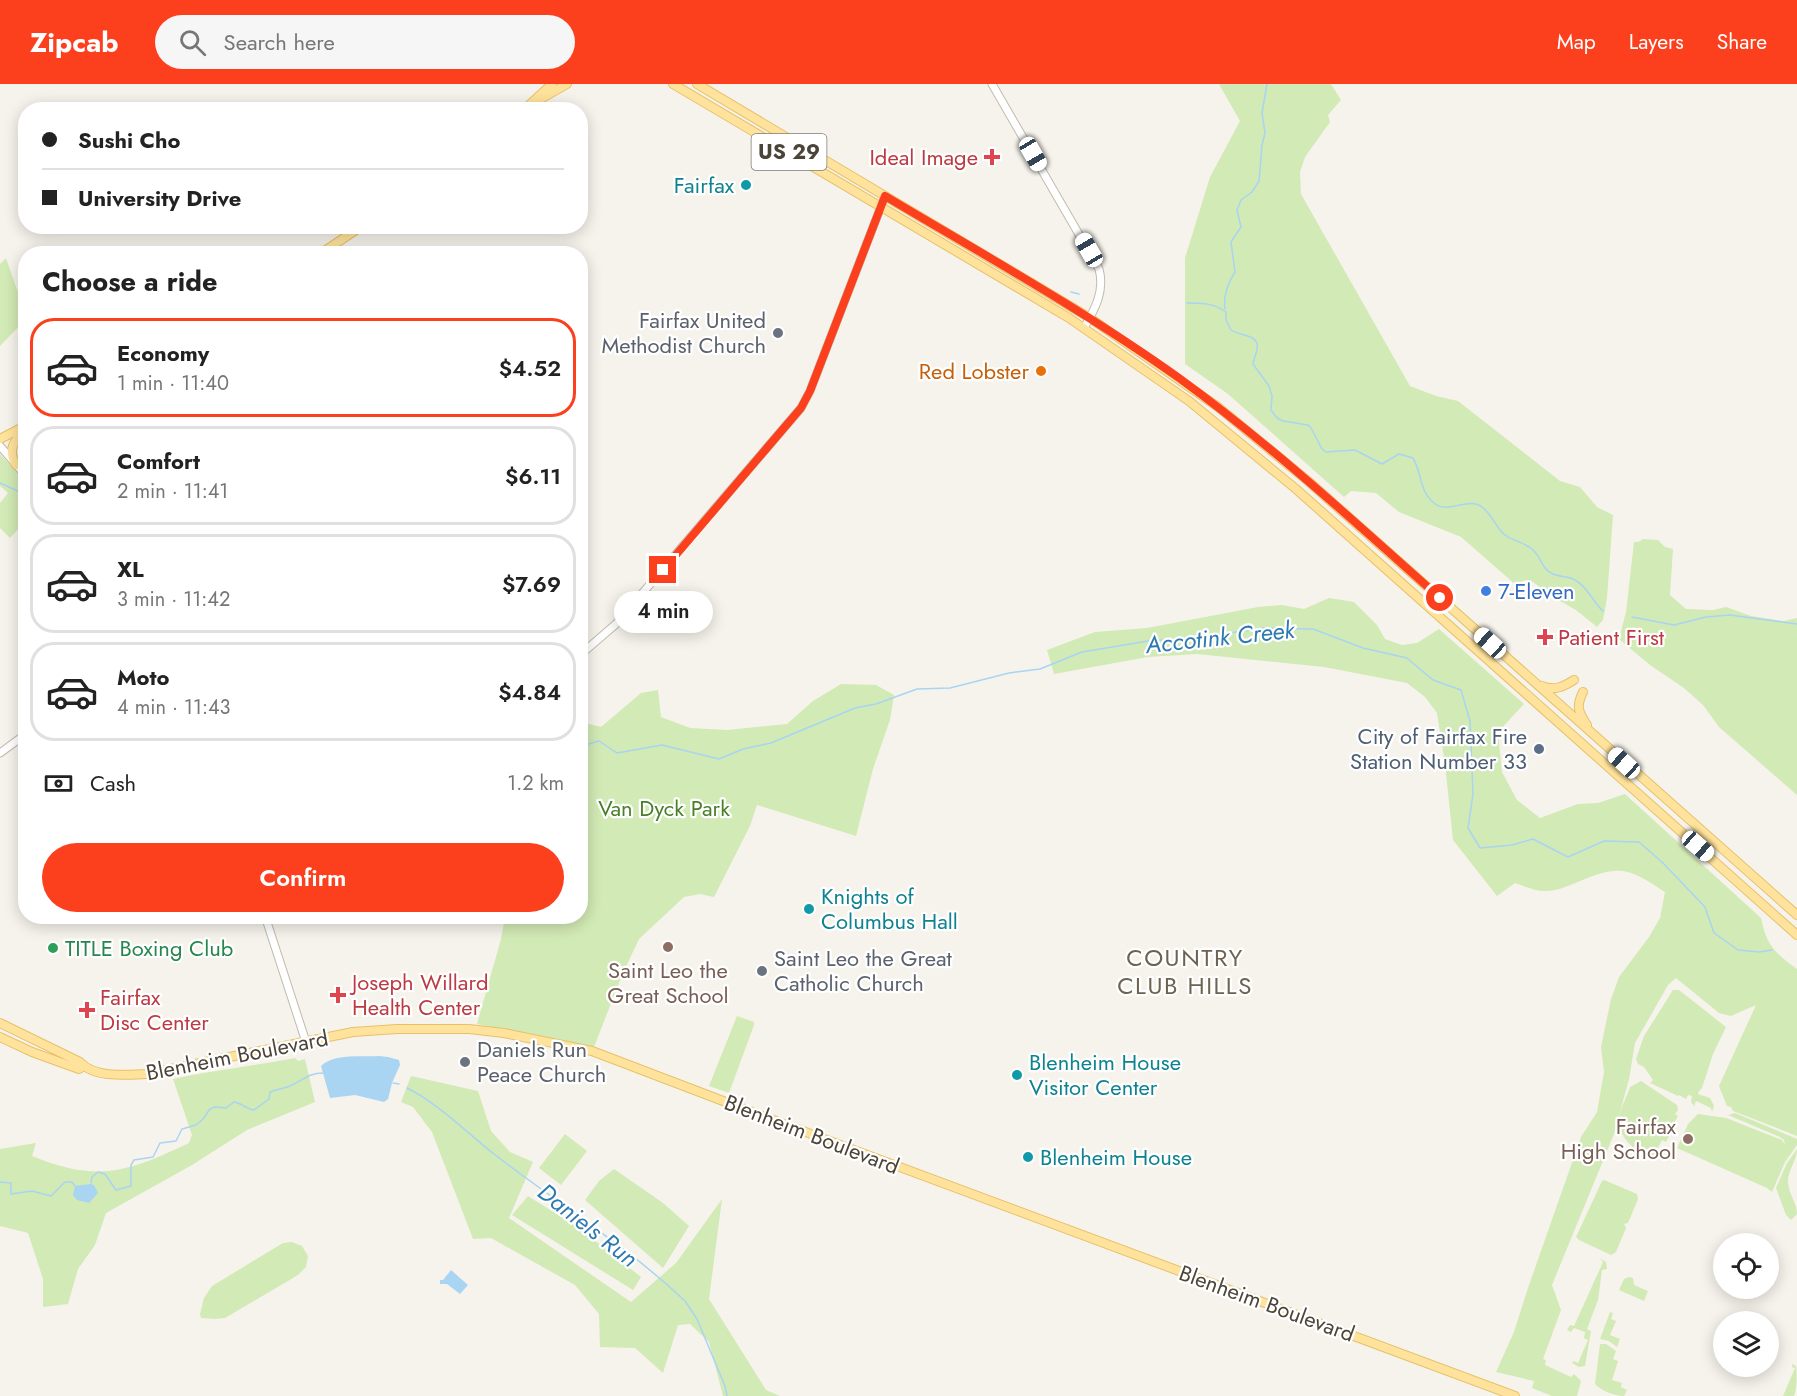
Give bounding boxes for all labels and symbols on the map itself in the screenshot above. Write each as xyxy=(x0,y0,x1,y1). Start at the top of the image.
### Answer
road number: US 29 xyxy=(752,134,826,170)
car xyxy=(1016,134,1050,174)
place label: Ideal Image xyxy=(869,141,978,173)
marker: Ideal Image xyxy=(983,148,1001,166)
place label: Fairfax xyxy=(674,169,735,201)
marker: Fairfax xyxy=(739,178,753,192)
car xyxy=(1072,230,1106,270)
place label: Fairfax United Methodist Church xyxy=(602,304,766,361)
marker: Fairfax United Methodist Church xyxy=(771,326,785,340)
place label: Red Lobster xyxy=(919,355,1029,387)
marker: Red Lobster xyxy=(1034,364,1048,378)
route end xyxy=(649,556,676,583)
place label: 7-Eleven xyxy=(1498,575,1575,607)
route start xyxy=(1426,584,1453,611)
marker: 7-Eleven xyxy=(1479,584,1493,598)
callout: 4 min xyxy=(614,591,712,633)
water label: Accotink Creek xyxy=(1143,612,1298,662)
place label: Patient First xyxy=(1558,621,1665,653)
car xyxy=(1471,624,1509,662)
marker: Patient First xyxy=(1536,628,1554,646)
place label: City of Fairfax Fire Station Number 33 xyxy=(1350,720,1527,777)
marker: City of Fairfax Fire Station Number 33 xyxy=(1532,742,1546,756)
car xyxy=(1605,744,1643,782)
park label: Van Dyck Park xyxy=(598,792,730,824)
car xyxy=(1679,827,1717,865)
place label: Knights of Columbus Hall xyxy=(821,880,958,937)
marker: Knights of Columbus Hall xyxy=(802,902,816,916)
place label: TITLE Boxing Club xyxy=(65,932,233,964)
marker: Saint Leo the Great School xyxy=(661,940,675,954)
district label: COUNTRY CLUB HILLS xyxy=(1117,940,1253,1003)
marker: TITLE Boxing Club xyxy=(46,941,60,955)
place label: Saint Leo the Great Catholic Church xyxy=(774,942,953,999)
place label: Saint Leo the Great School xyxy=(607,954,729,1011)
marker: Saint Leo the Great Catholic Church xyxy=(755,964,769,978)
place label: Joseph Willard Health Center xyxy=(349,966,488,1023)
place label: Fairfax Disc Center xyxy=(100,981,209,1038)
marker: Joseph Willard Health Center xyxy=(329,986,347,1004)
marker: Fairfax Disc Center xyxy=(78,1001,96,1019)
street label: Blenheim Boulevard xyxy=(143,1022,331,1088)
place label: Daniels Run Peace Church xyxy=(477,1033,606,1090)
place label: Blenheim House Visitor Center xyxy=(1029,1046,1181,1103)
marker: Daniels Run Peace Church xyxy=(458,1055,472,1069)
marker: Blenheim House Visitor Center xyxy=(1010,1068,1024,1082)
street label: Blenheim Boulevard xyxy=(720,1086,904,1182)
place label: Fairfax High School xyxy=(1561,1110,1677,1167)
marker: Fairfax High School xyxy=(1681,1132,1695,1146)
place label: Blenheim House xyxy=(1040,1141,1192,1173)
marker: Blenheim House xyxy=(1021,1150,1035,1164)
water label: Daniels Run xyxy=(530,1175,646,1275)
street label: Blenheim Boulevard xyxy=(1175,1256,1359,1350)

